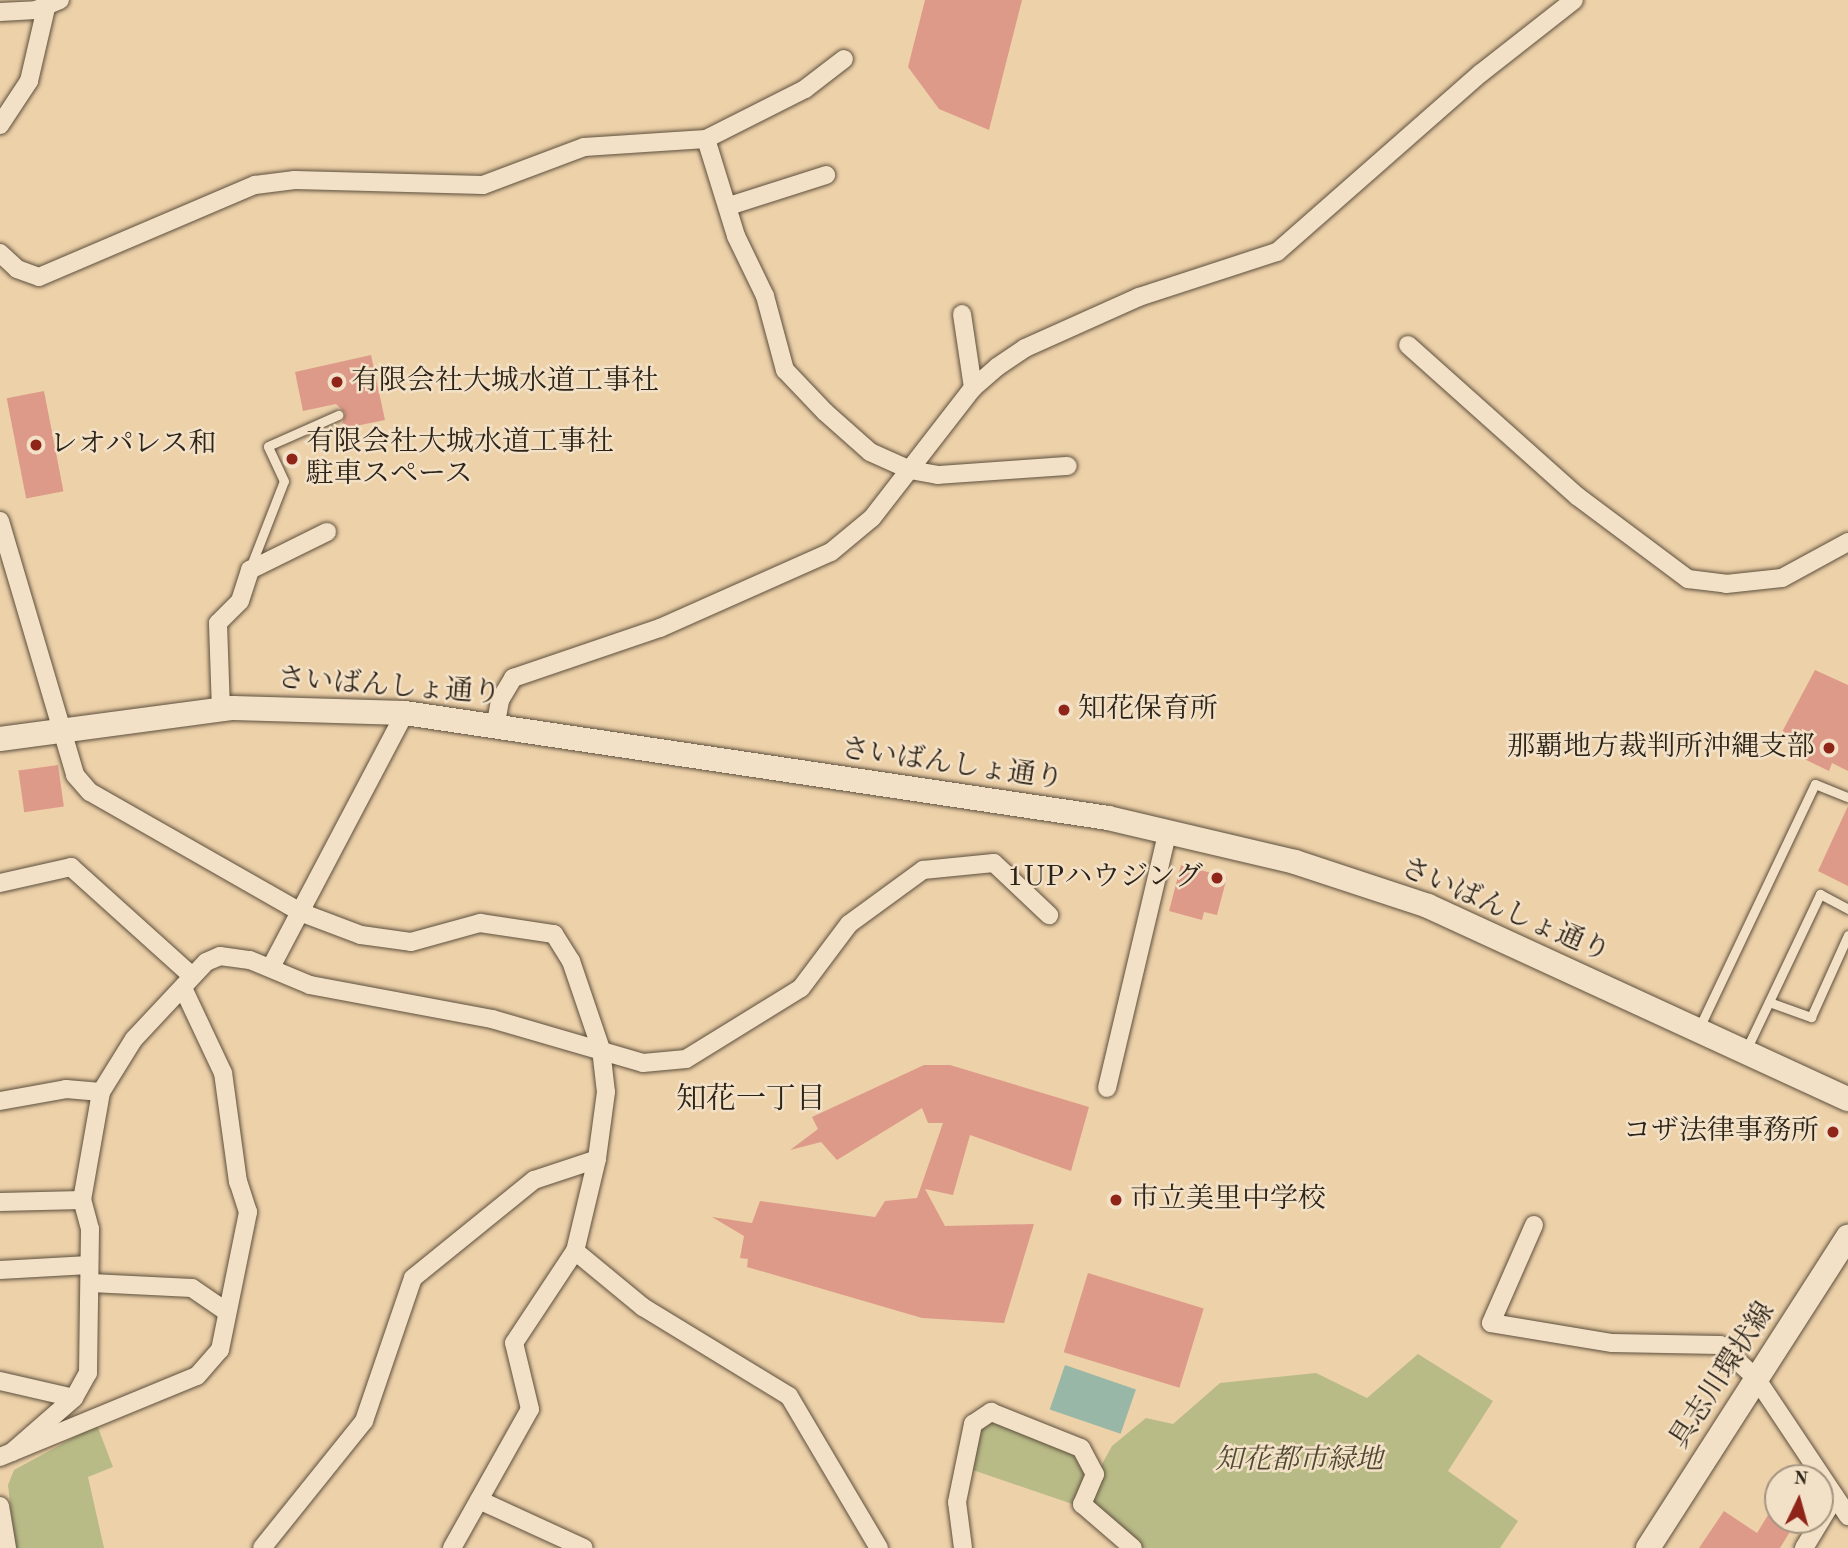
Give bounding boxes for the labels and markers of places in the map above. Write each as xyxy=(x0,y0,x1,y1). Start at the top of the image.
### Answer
place label: 有限会社大城水道工事社 xyxy=(351,365,659,399)
marker: 有限会社大城水道工事社 xyxy=(329,374,345,390)
place label: 有限会社大城水道工事社 駐車スペース xyxy=(306,426,614,492)
place label: レオパレス和 xyxy=(50,428,218,462)
marker: レオパレス和 xyxy=(28,437,44,453)
marker: 有限会社大城水道工事社 駐車スペース xyxy=(284,451,300,467)
place label: 知花保育所 xyxy=(1078,693,1218,727)
marker: 知花保育所 xyxy=(1056,702,1072,718)
place label: 那覇地方裁判所沖縄支部 xyxy=(1507,731,1815,765)
marker: 那覇地方裁判所沖縄支部 xyxy=(1821,740,1837,756)
place label: 1UPハウジング xyxy=(1006,861,1203,895)
marker: 1UPハウジング xyxy=(1209,870,1225,886)
place label: コザ法律事務所 xyxy=(1623,1115,1819,1149)
marker: コザ法律事務所 xyxy=(1825,1124,1841,1140)
place label: 市立美里中学校 xyxy=(1130,1183,1326,1217)
marker: 市立美里中学校 xyxy=(1108,1192,1124,1208)

